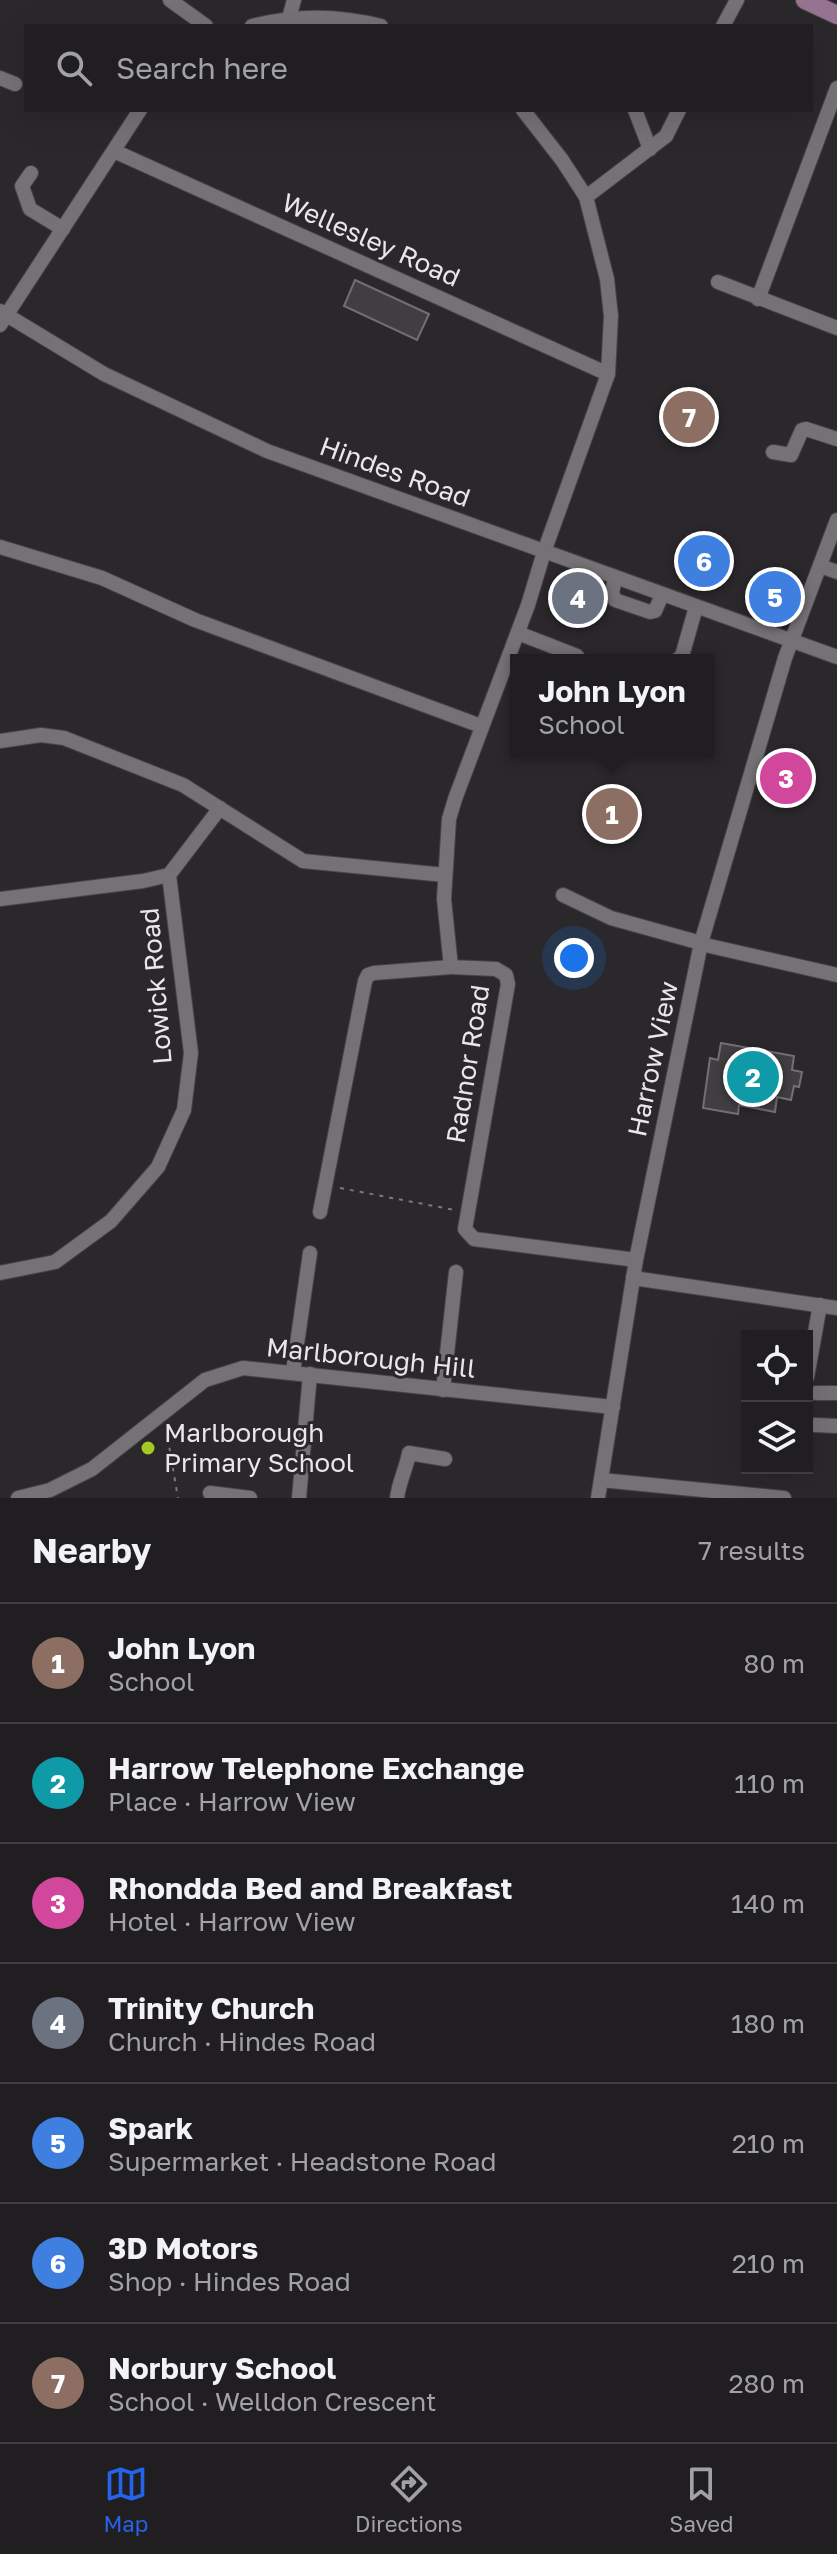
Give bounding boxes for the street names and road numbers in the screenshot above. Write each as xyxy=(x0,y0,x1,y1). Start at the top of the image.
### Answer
street label: Wellesley Road xyxy=(277,186,465,293)
street label: Hindes Road xyxy=(316,430,475,513)
street label: Lowick Road xyxy=(133,906,178,1066)
street label: Harrow View xyxy=(621,979,684,1139)
street label: Radnor Road xyxy=(440,982,495,1145)
street label: Marlborough Hill xyxy=(265,1331,477,1384)

